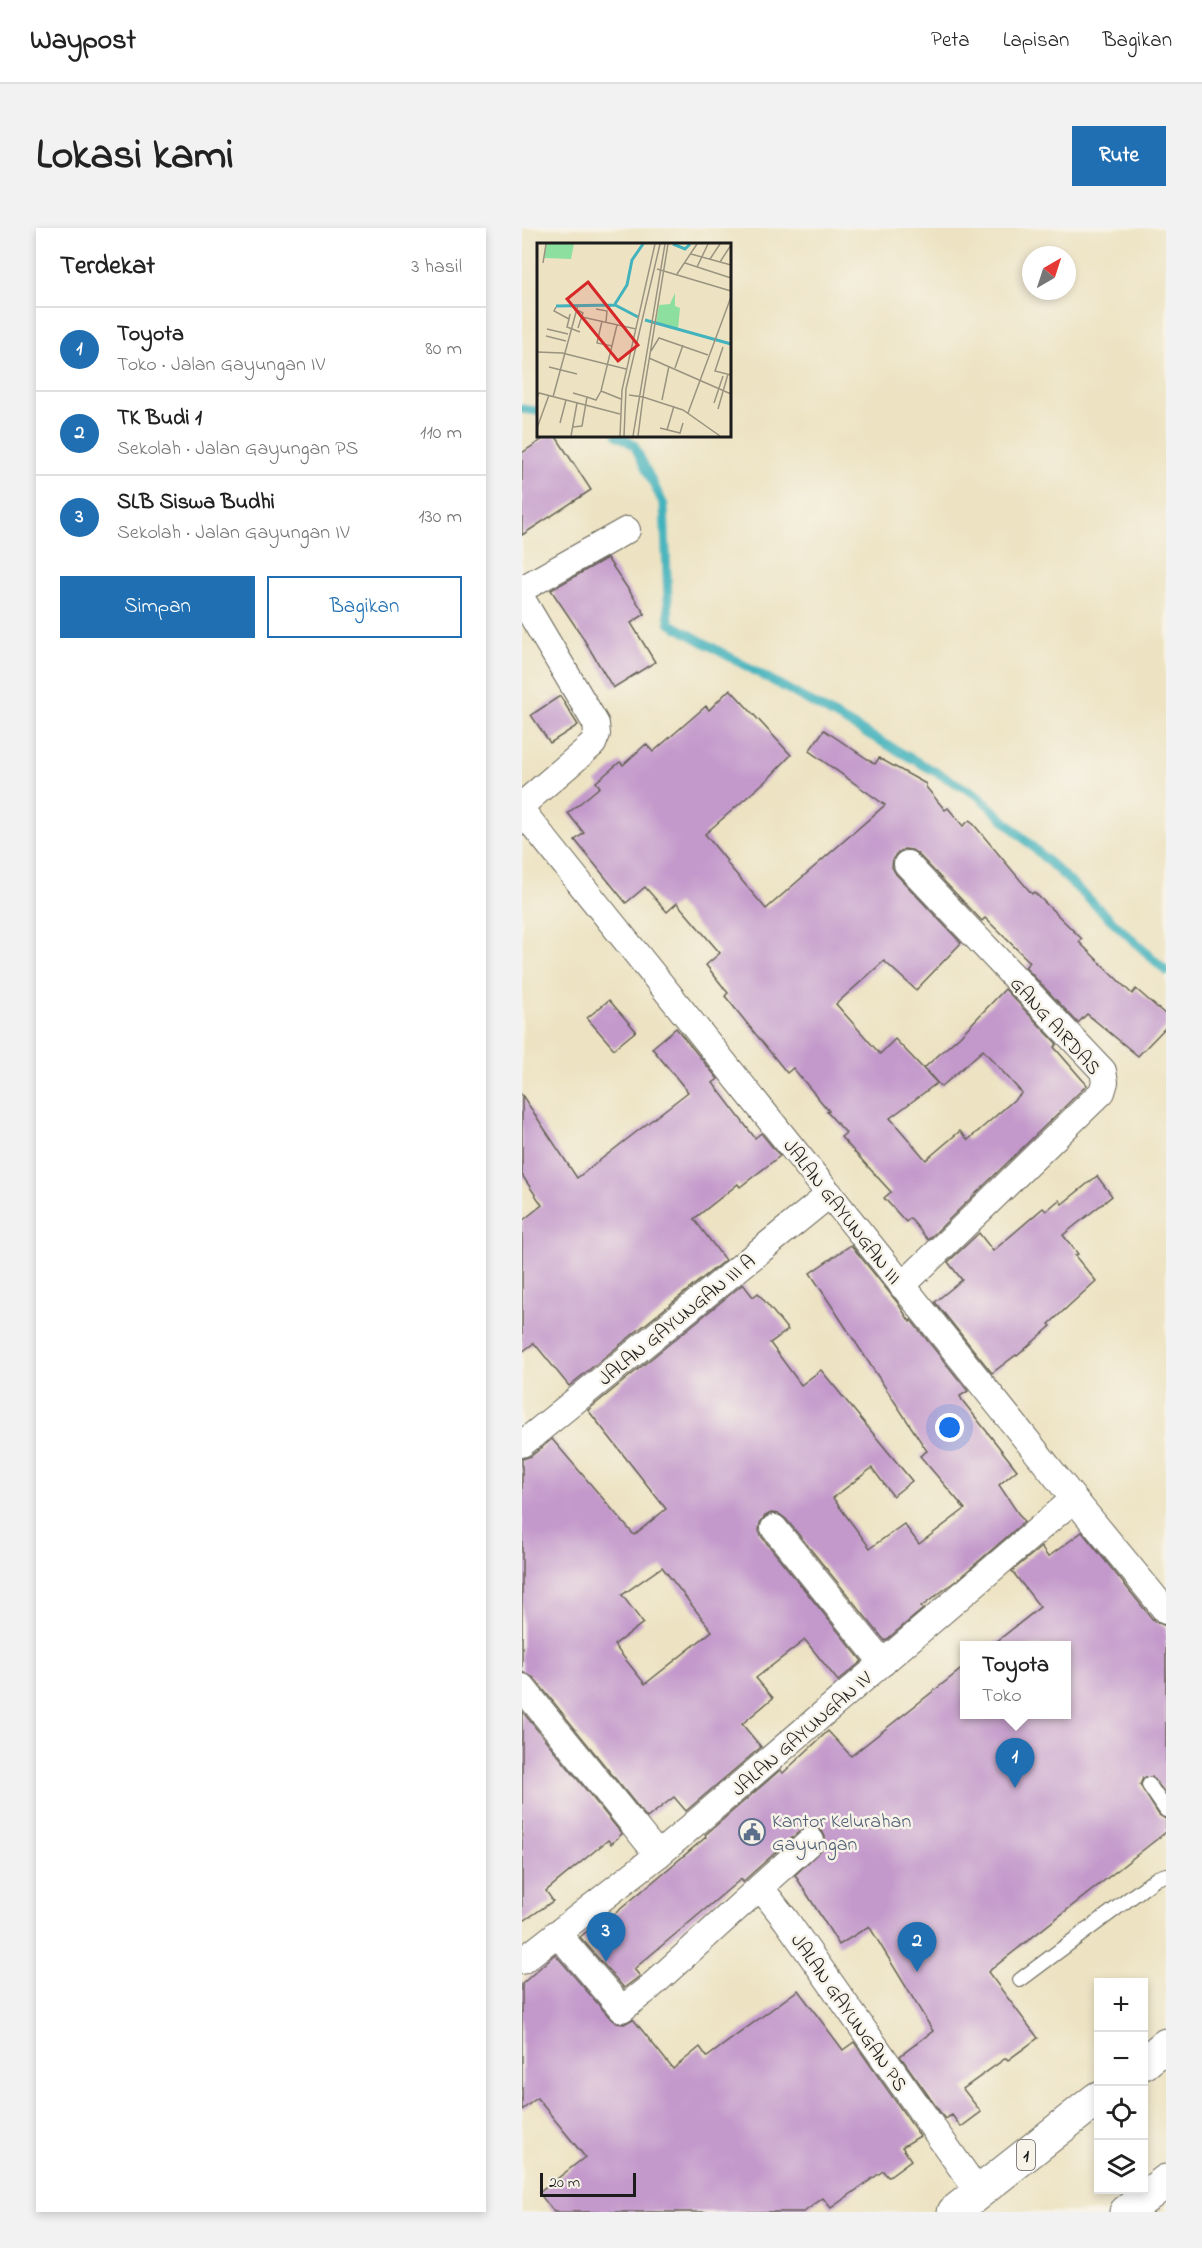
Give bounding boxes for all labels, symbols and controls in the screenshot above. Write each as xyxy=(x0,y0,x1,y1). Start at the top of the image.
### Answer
text: Waypost xyxy=(30,21,136,62)
text: Peta xyxy=(931,26,970,56)
text: Lapisan xyxy=(1003,26,1069,56)
text: Bagikan xyxy=(1102,26,1172,56)
text: Lokasi kami xyxy=(36,126,234,187)
button: Rute xyxy=(1072,126,1166,186)
inset map xyxy=(537,243,730,436)
north arrow xyxy=(1022,246,1076,300)
text: Terdekat xyxy=(60,248,155,286)
text: 3 hasil xyxy=(411,253,462,282)
text: Toyota xyxy=(117,319,184,351)
text: 1 xyxy=(76,335,83,364)
text: 80 m xyxy=(425,335,462,364)
text: Toko · Jalan Gayungan IV xyxy=(117,351,325,380)
text: TK Budi 1 xyxy=(117,403,202,435)
text: 2 xyxy=(75,419,84,448)
text: 110 m xyxy=(420,419,462,448)
text: Sekolah · Jalan Gayungan PS xyxy=(117,435,358,464)
text: SLB Siswa Budhi xyxy=(117,487,275,519)
text: 3 xyxy=(75,503,84,532)
text: 130 m xyxy=(418,503,462,532)
text: Sekolah · Jalan Gayungan IV xyxy=(117,519,349,548)
button: Simpan xyxy=(60,576,255,638)
button: Bagikan xyxy=(267,576,462,638)
street label: GANG AIRDAS xyxy=(1002,971,1106,1082)
street label: JALAN GAYUNGAN III xyxy=(775,1133,907,1292)
street label: JALAN GAYUNGAN III A xyxy=(593,1248,763,1394)
your location xyxy=(935,1413,964,1442)
popup xyxy=(960,1641,1071,1719)
text: Toyota xyxy=(982,1650,1049,1682)
street label: JALAN GAYUNGAN IV xyxy=(726,1665,880,1804)
text: Toko xyxy=(982,1682,1022,1711)
pin: 1 xyxy=(996,1738,1034,1788)
place label: Kantor Kelurahan Gayungan xyxy=(772,1808,911,1861)
public building icon: Kantor Kelurahan Gayungan xyxy=(737,1817,767,1847)
pin: 3 xyxy=(586,1912,626,1962)
pin: 2 xyxy=(898,1922,936,1972)
street label: JALAN GAYUNGAN PS xyxy=(782,1929,914,2098)
map controls xyxy=(1094,1978,1148,2194)
button: + xyxy=(1094,1978,1148,2032)
button: − xyxy=(1094,2032,1148,2086)
button: locate xyxy=(1094,2086,1148,2140)
road number: 1 xyxy=(1017,2140,1035,2170)
button: layers xyxy=(1094,2140,1148,2194)
scale bar xyxy=(540,2170,636,2198)
text: 20 m xyxy=(549,2171,580,2195)

